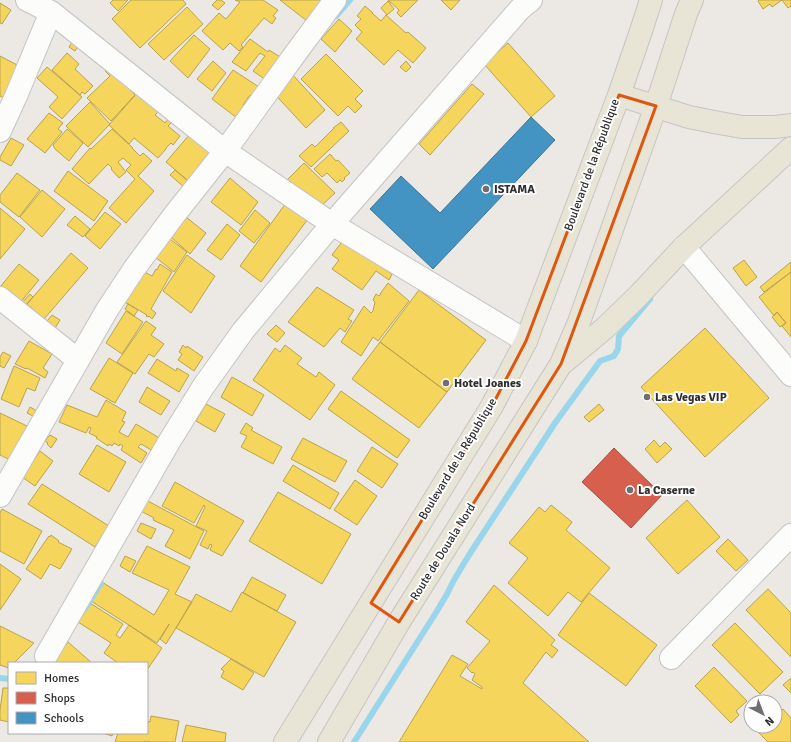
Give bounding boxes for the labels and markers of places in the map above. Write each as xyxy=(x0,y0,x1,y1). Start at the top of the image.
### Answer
place label: ISTAMA xyxy=(494,182,535,197)
marker: ISTAMA xyxy=(481,184,491,194)
place label: Hotel Joanes xyxy=(454,376,522,391)
marker: Hotel Joanes xyxy=(441,378,451,388)
place label: Las Vegas VIP xyxy=(655,390,727,405)
marker: Las Vegas VIP xyxy=(642,392,652,402)
place label: La Caserne xyxy=(638,483,695,498)
marker: La Caserne xyxy=(625,485,635,495)

